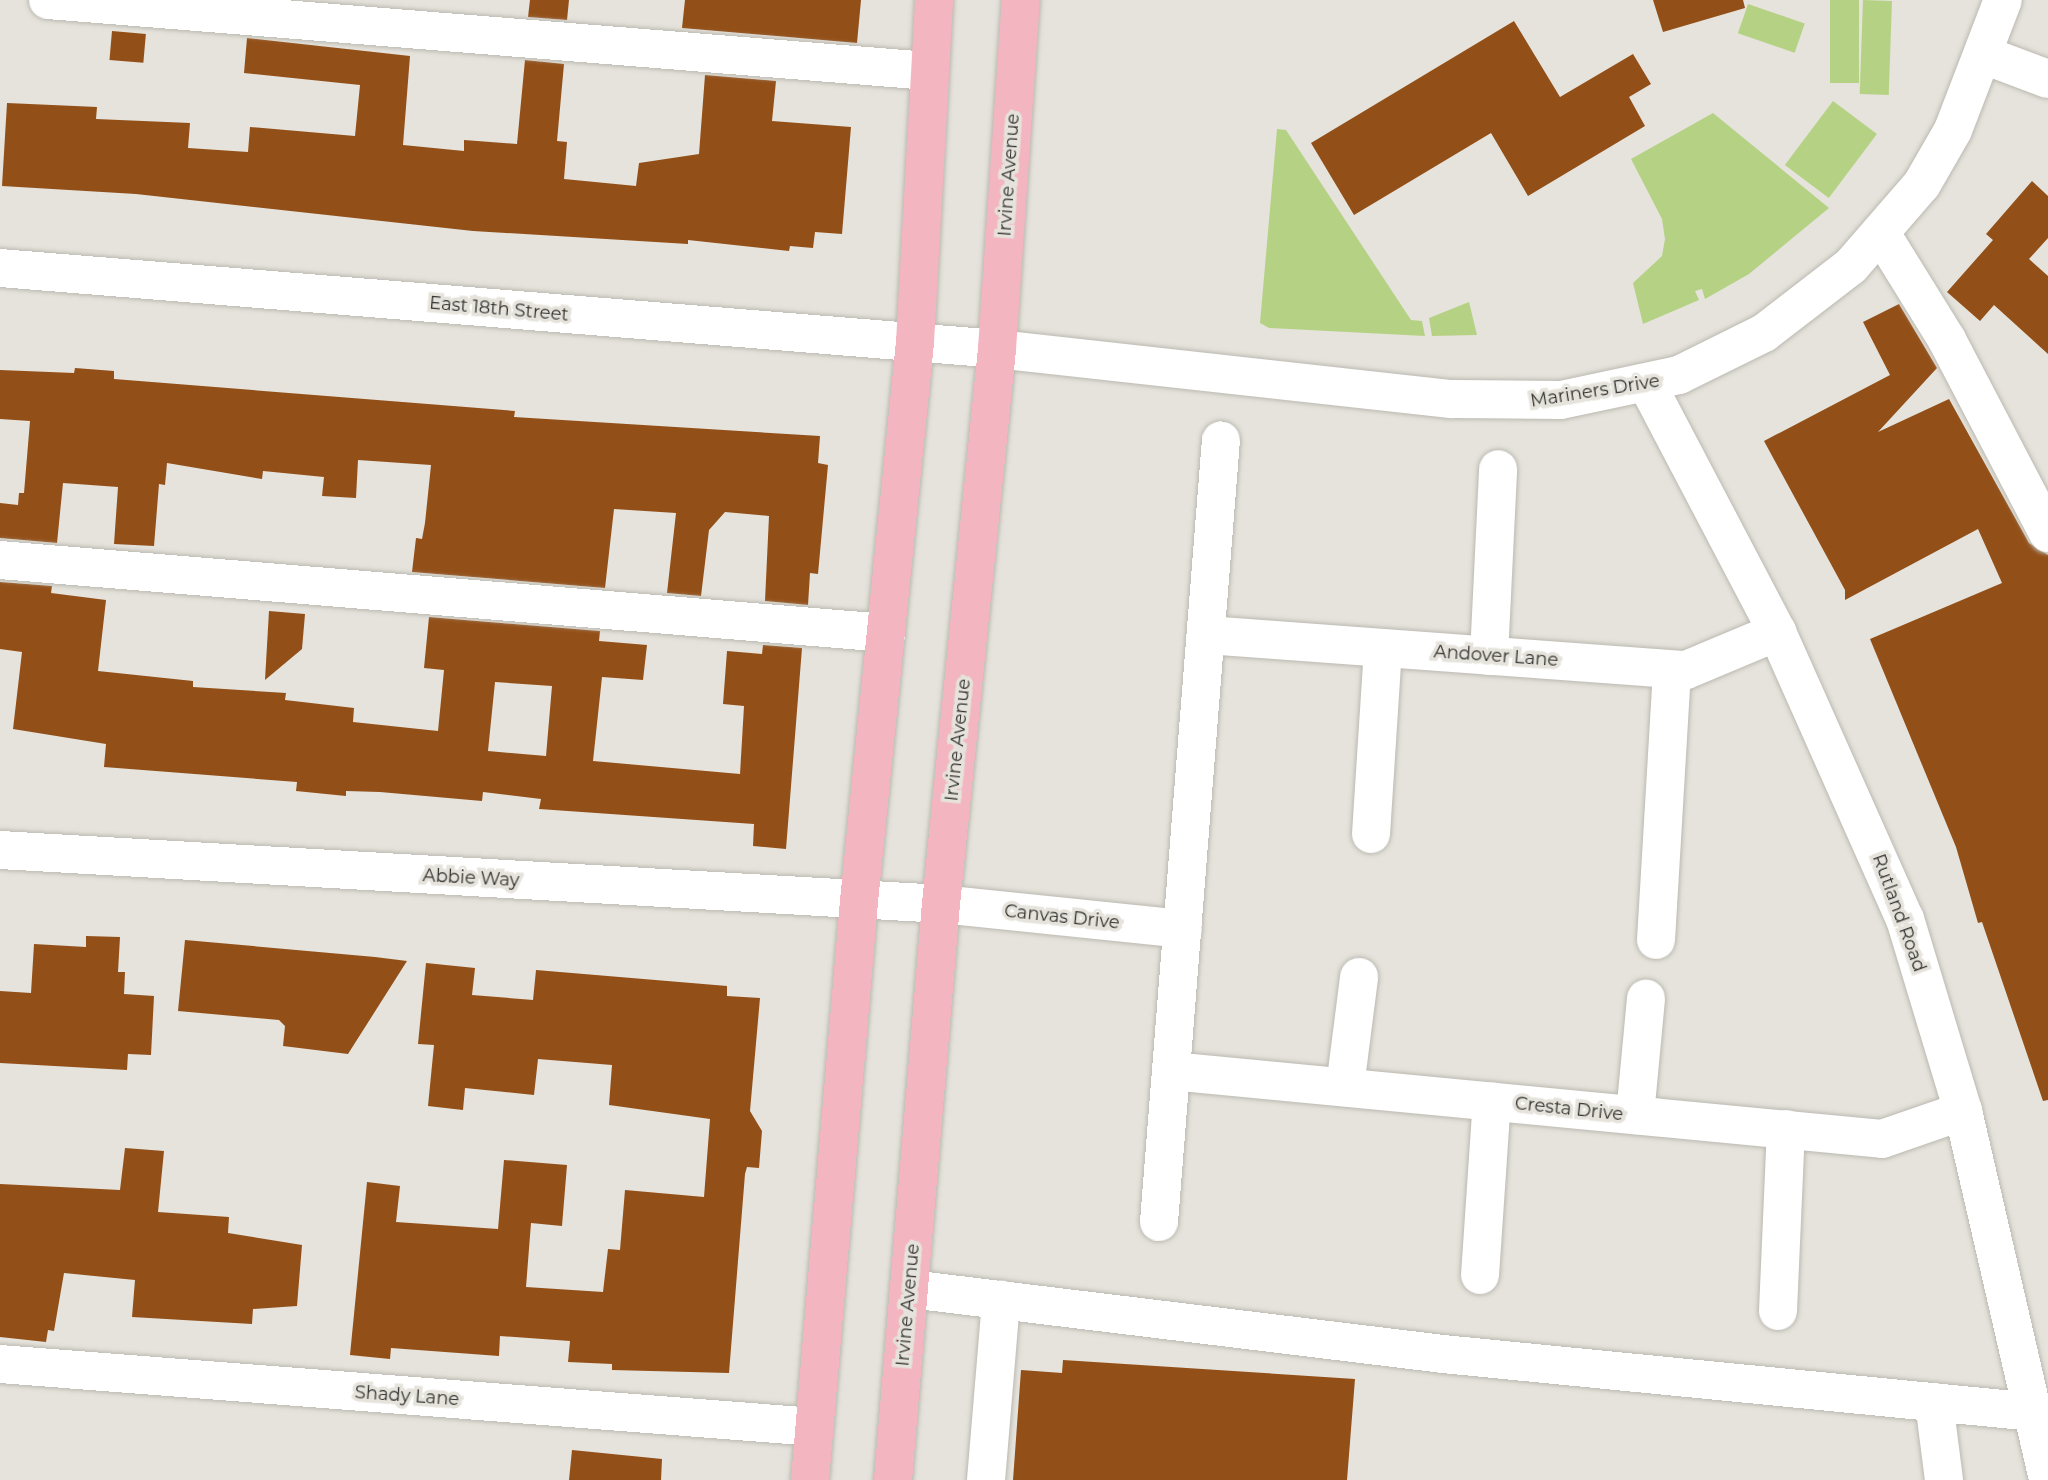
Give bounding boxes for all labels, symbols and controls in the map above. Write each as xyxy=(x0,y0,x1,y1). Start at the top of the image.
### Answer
street label: Irvine Avenue xyxy=(994,113,1024,237)
street label: East 18th Street xyxy=(428,292,570,326)
street label: Mariners Drive xyxy=(1529,370,1661,412)
street label: Andover Lane xyxy=(1433,641,1559,671)
street label: Irvine Avenue xyxy=(941,678,975,802)
street label: Rutland Road xyxy=(1868,851,1930,975)
street label: Abbie Way xyxy=(422,865,520,891)
street label: Canvas Drive xyxy=(1003,900,1121,934)
street label: Cresta Drive xyxy=(1514,1093,1624,1125)
street label: Irvine Avenue xyxy=(892,1243,924,1367)
street label: Shady Lane xyxy=(354,1382,460,1410)

